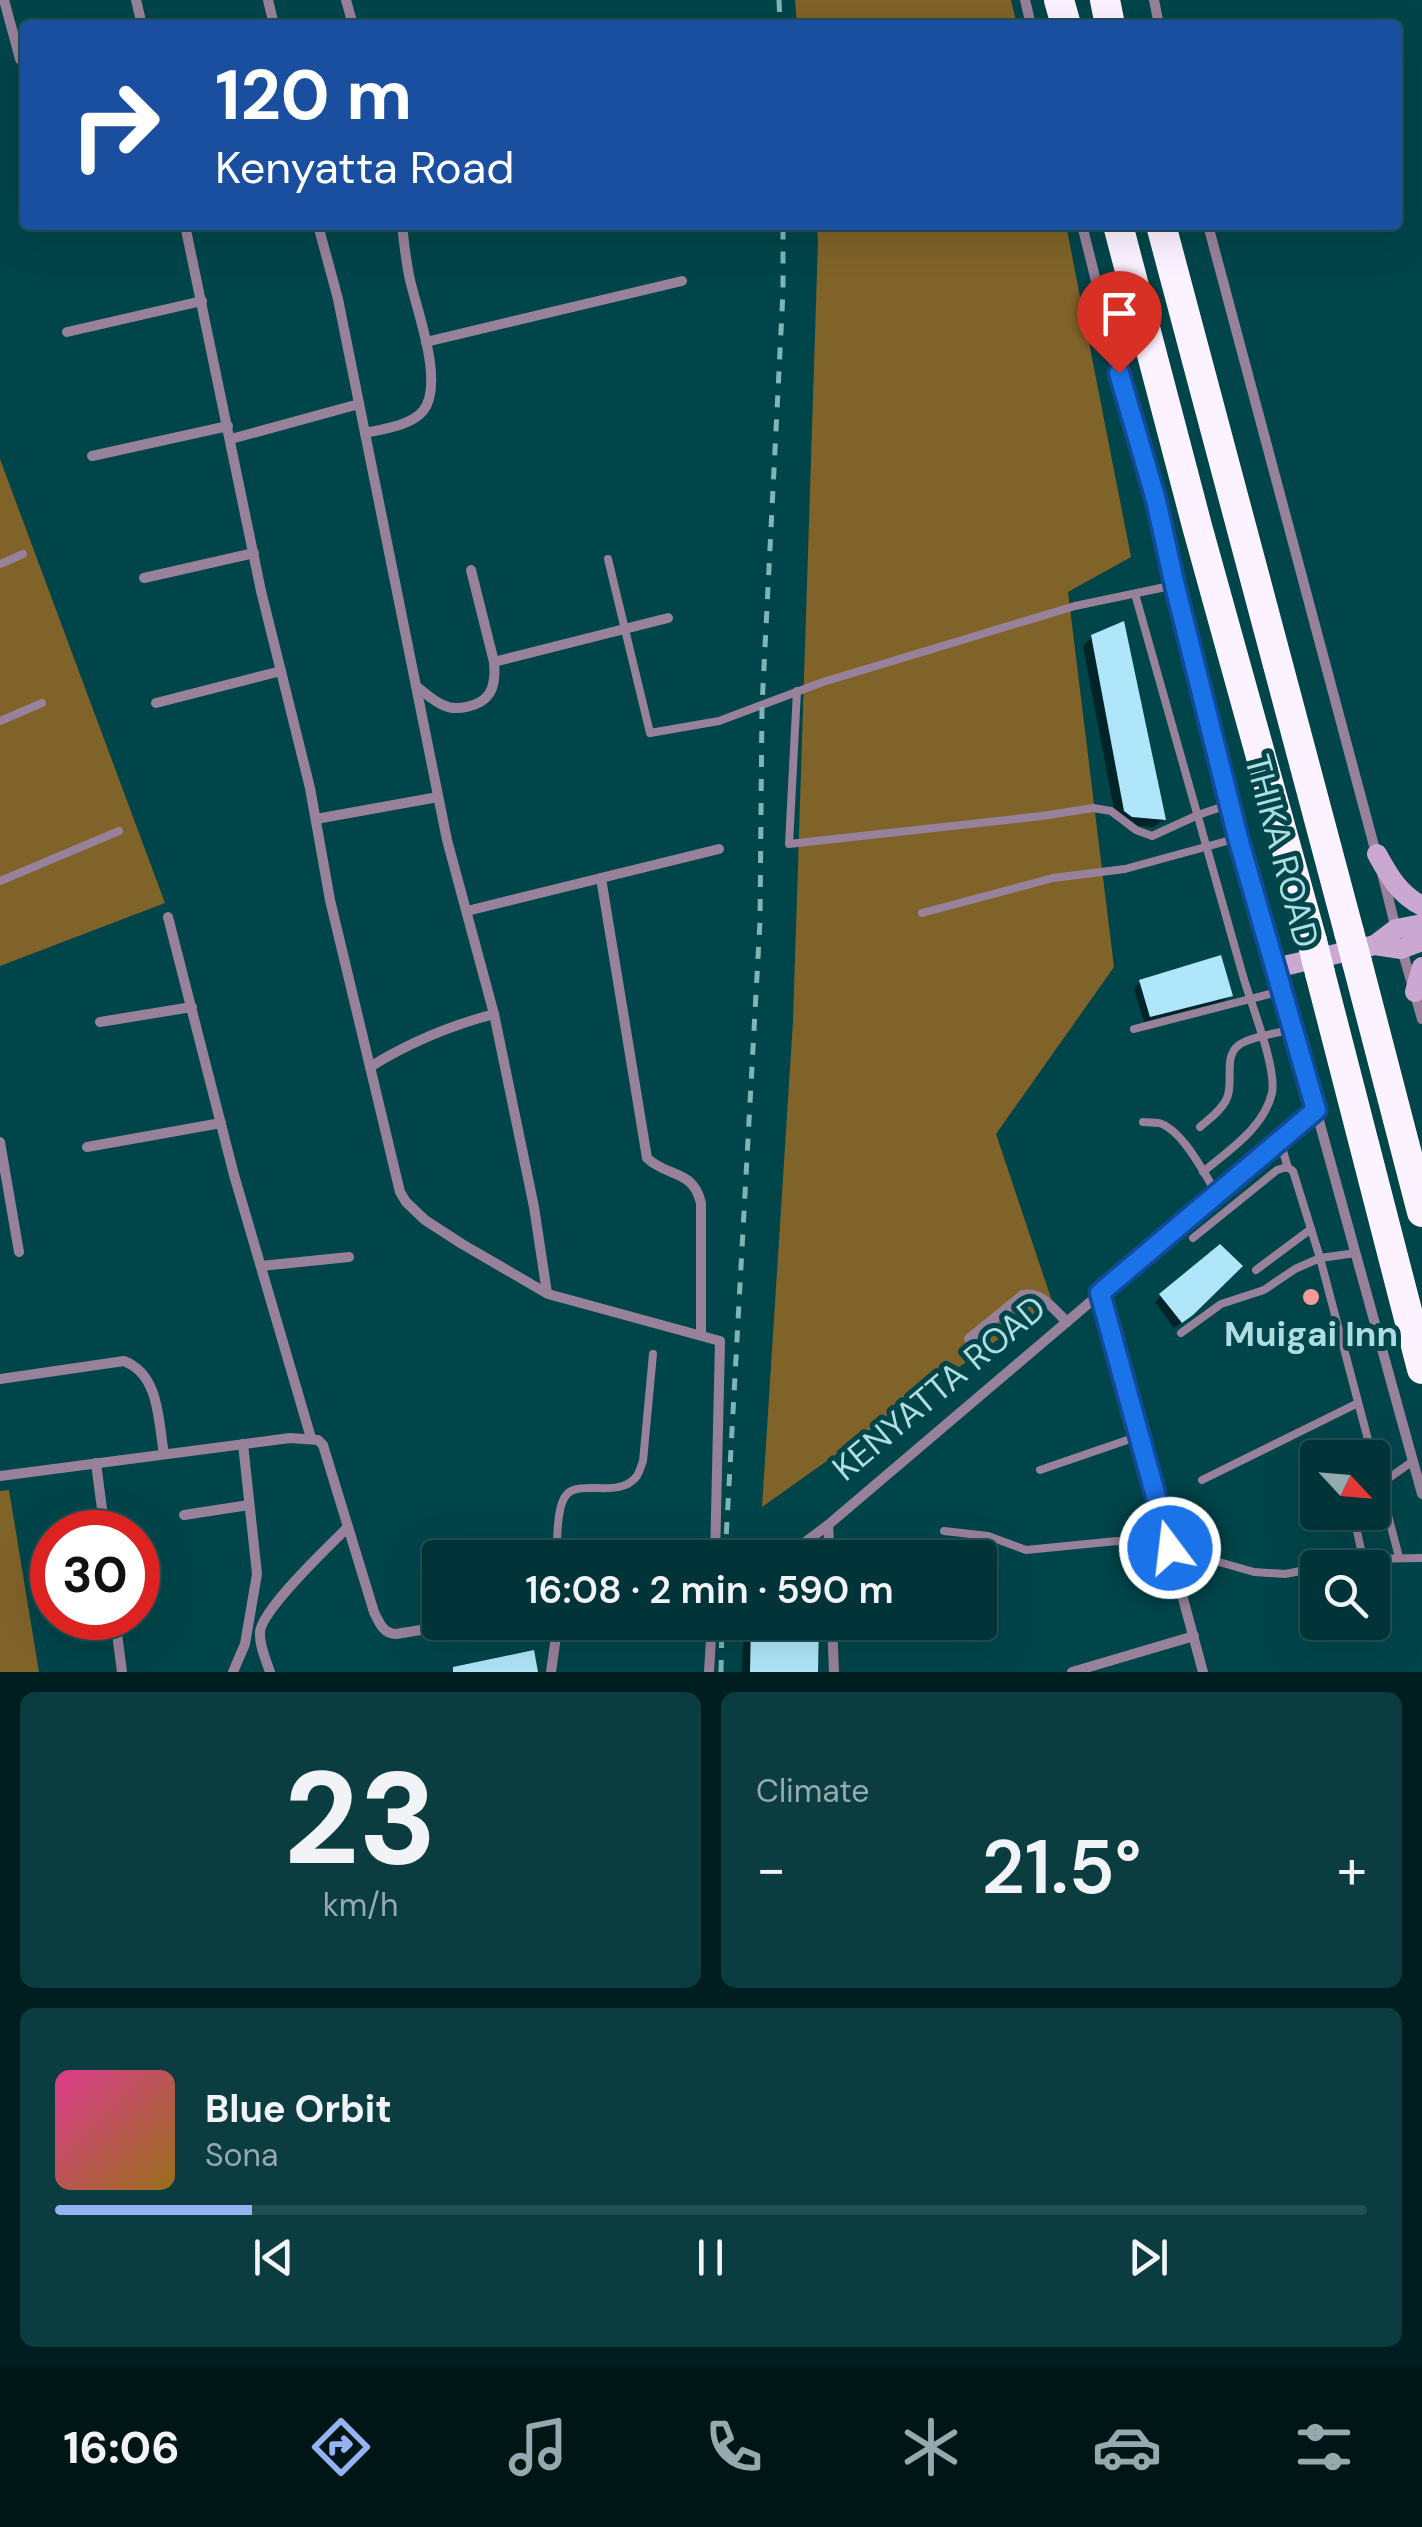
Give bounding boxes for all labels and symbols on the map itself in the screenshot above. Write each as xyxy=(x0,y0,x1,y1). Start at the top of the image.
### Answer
pin xyxy=(1077,271,1162,374)
street label: THIKA ROAD xyxy=(1234,749,1330,953)
street label: KENYATTA ROAD xyxy=(823,1285,1055,1491)
marker: Muigai Inn xyxy=(1300,1286,1322,1308)
place label: Muigai Inn xyxy=(1224,1311,1398,1357)
north arrow xyxy=(1300,1440,1390,1530)
position arrow xyxy=(1118,1496,1222,1600)
speed limit sign: 30 xyxy=(30,1510,160,1640)

